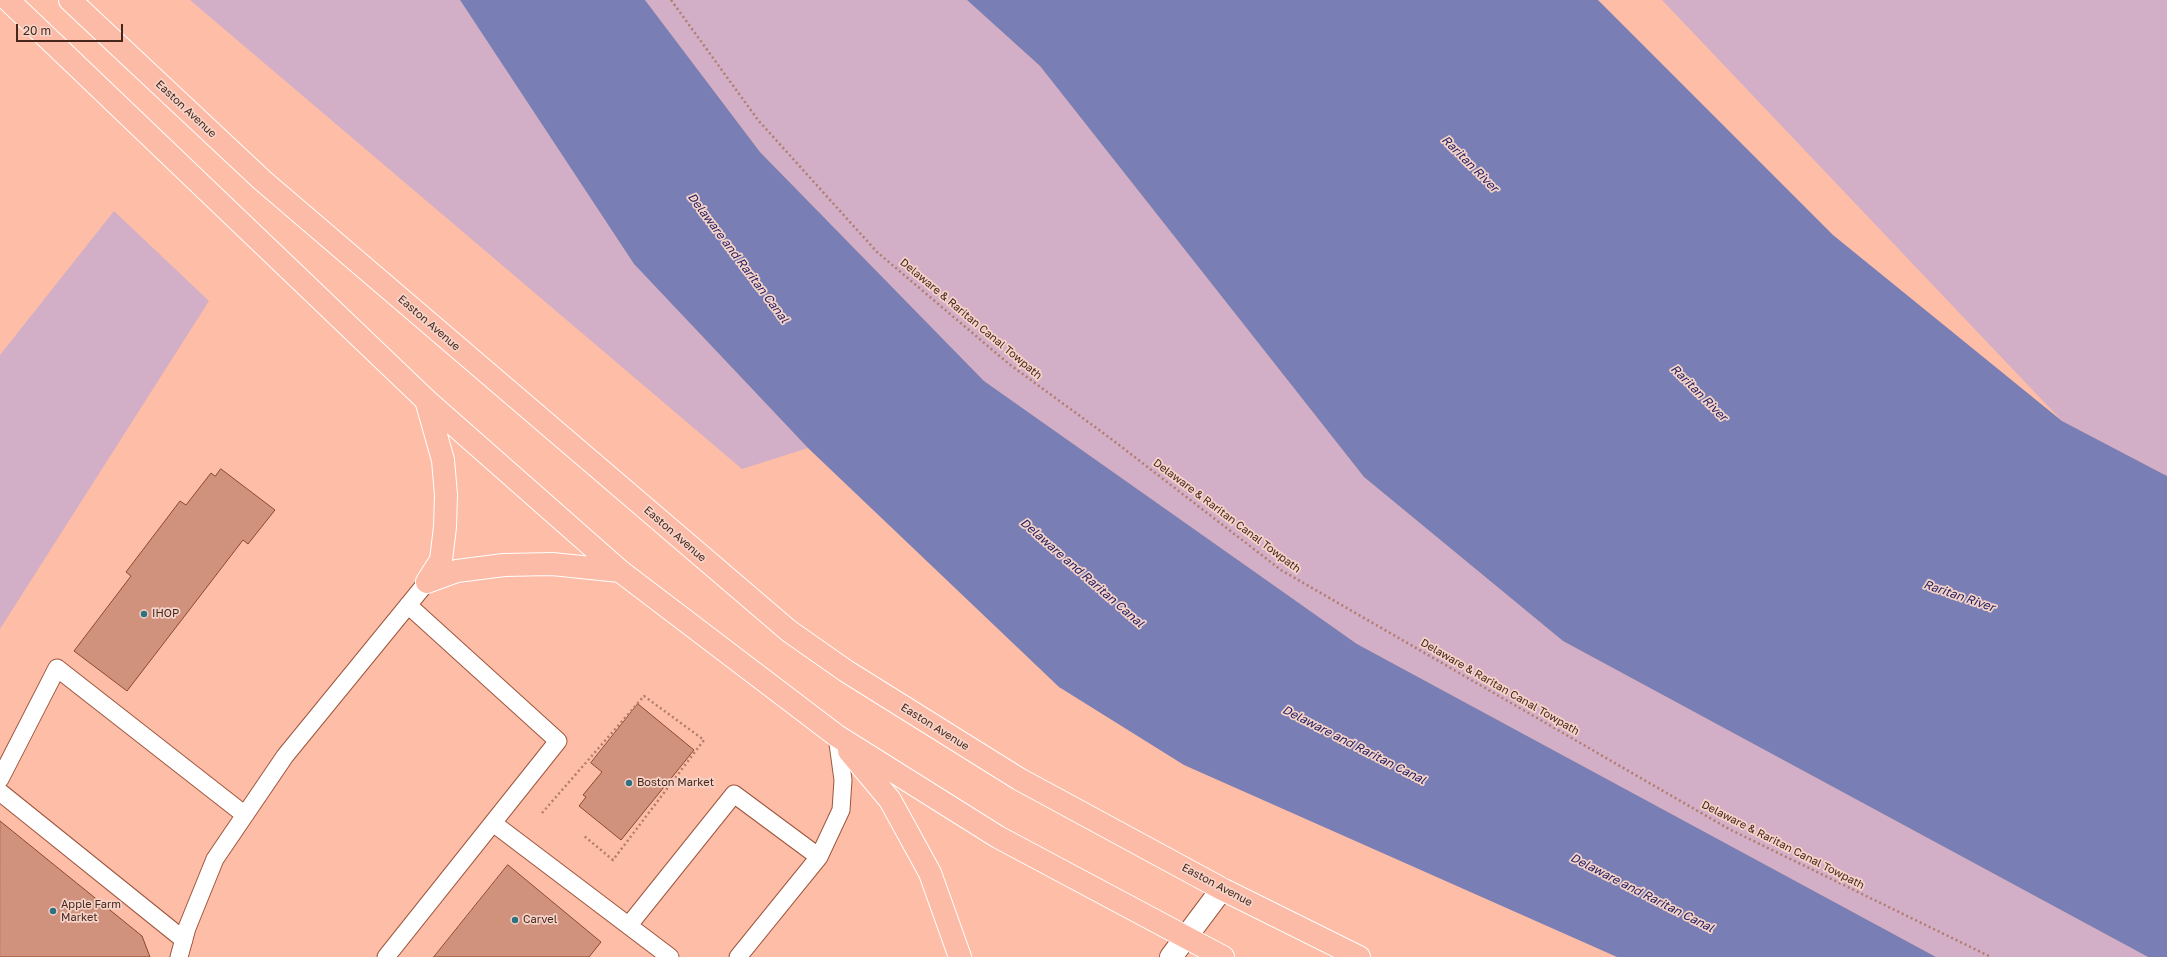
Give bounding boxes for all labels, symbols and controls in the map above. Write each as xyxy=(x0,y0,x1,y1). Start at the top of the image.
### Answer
scale bar xyxy=(18,16,125,42)
text: 20 m xyxy=(23,23,51,38)
street label: Easton Avenue xyxy=(153,78,219,140)
water label: Raritan River xyxy=(1439,133,1501,195)
water label: Delaware and Raritan Canal xyxy=(684,190,792,326)
street label: Delaware & Raritan Canal Towpath xyxy=(897,256,1045,382)
street label: Easton Avenue xyxy=(395,292,463,354)
water label: Raritan River xyxy=(1668,362,1730,424)
street label: Delaware & Raritan Canal Towpath xyxy=(1151,456,1303,576)
street label: Easton Avenue xyxy=(641,503,709,565)
water label: Delaware and Raritan Canal xyxy=(1017,515,1147,631)
water label: Raritan River xyxy=(1922,577,1996,615)
place label: IHOP xyxy=(152,607,179,621)
marker: IHOP xyxy=(139,609,149,619)
street label: Delaware & Raritan Canal Towpath xyxy=(1418,636,1582,738)
street label: Easton Avenue xyxy=(898,701,972,753)
water label: Delaware and Raritan Canal xyxy=(1280,703,1428,787)
place label: Boston Market xyxy=(637,776,714,790)
marker: Boston Market xyxy=(624,778,634,788)
street label: Delaware & Raritan Canal Towpath xyxy=(1699,798,1867,892)
water label: Delaware and Raritan Canal xyxy=(1568,851,1716,935)
street label: Easton Avenue xyxy=(1179,861,1255,909)
place label: Apple Farm Market xyxy=(61,898,121,924)
marker: Apple Farm Market xyxy=(48,906,58,916)
place label: Carvel xyxy=(523,913,557,927)
marker: Carvel xyxy=(510,915,520,925)

